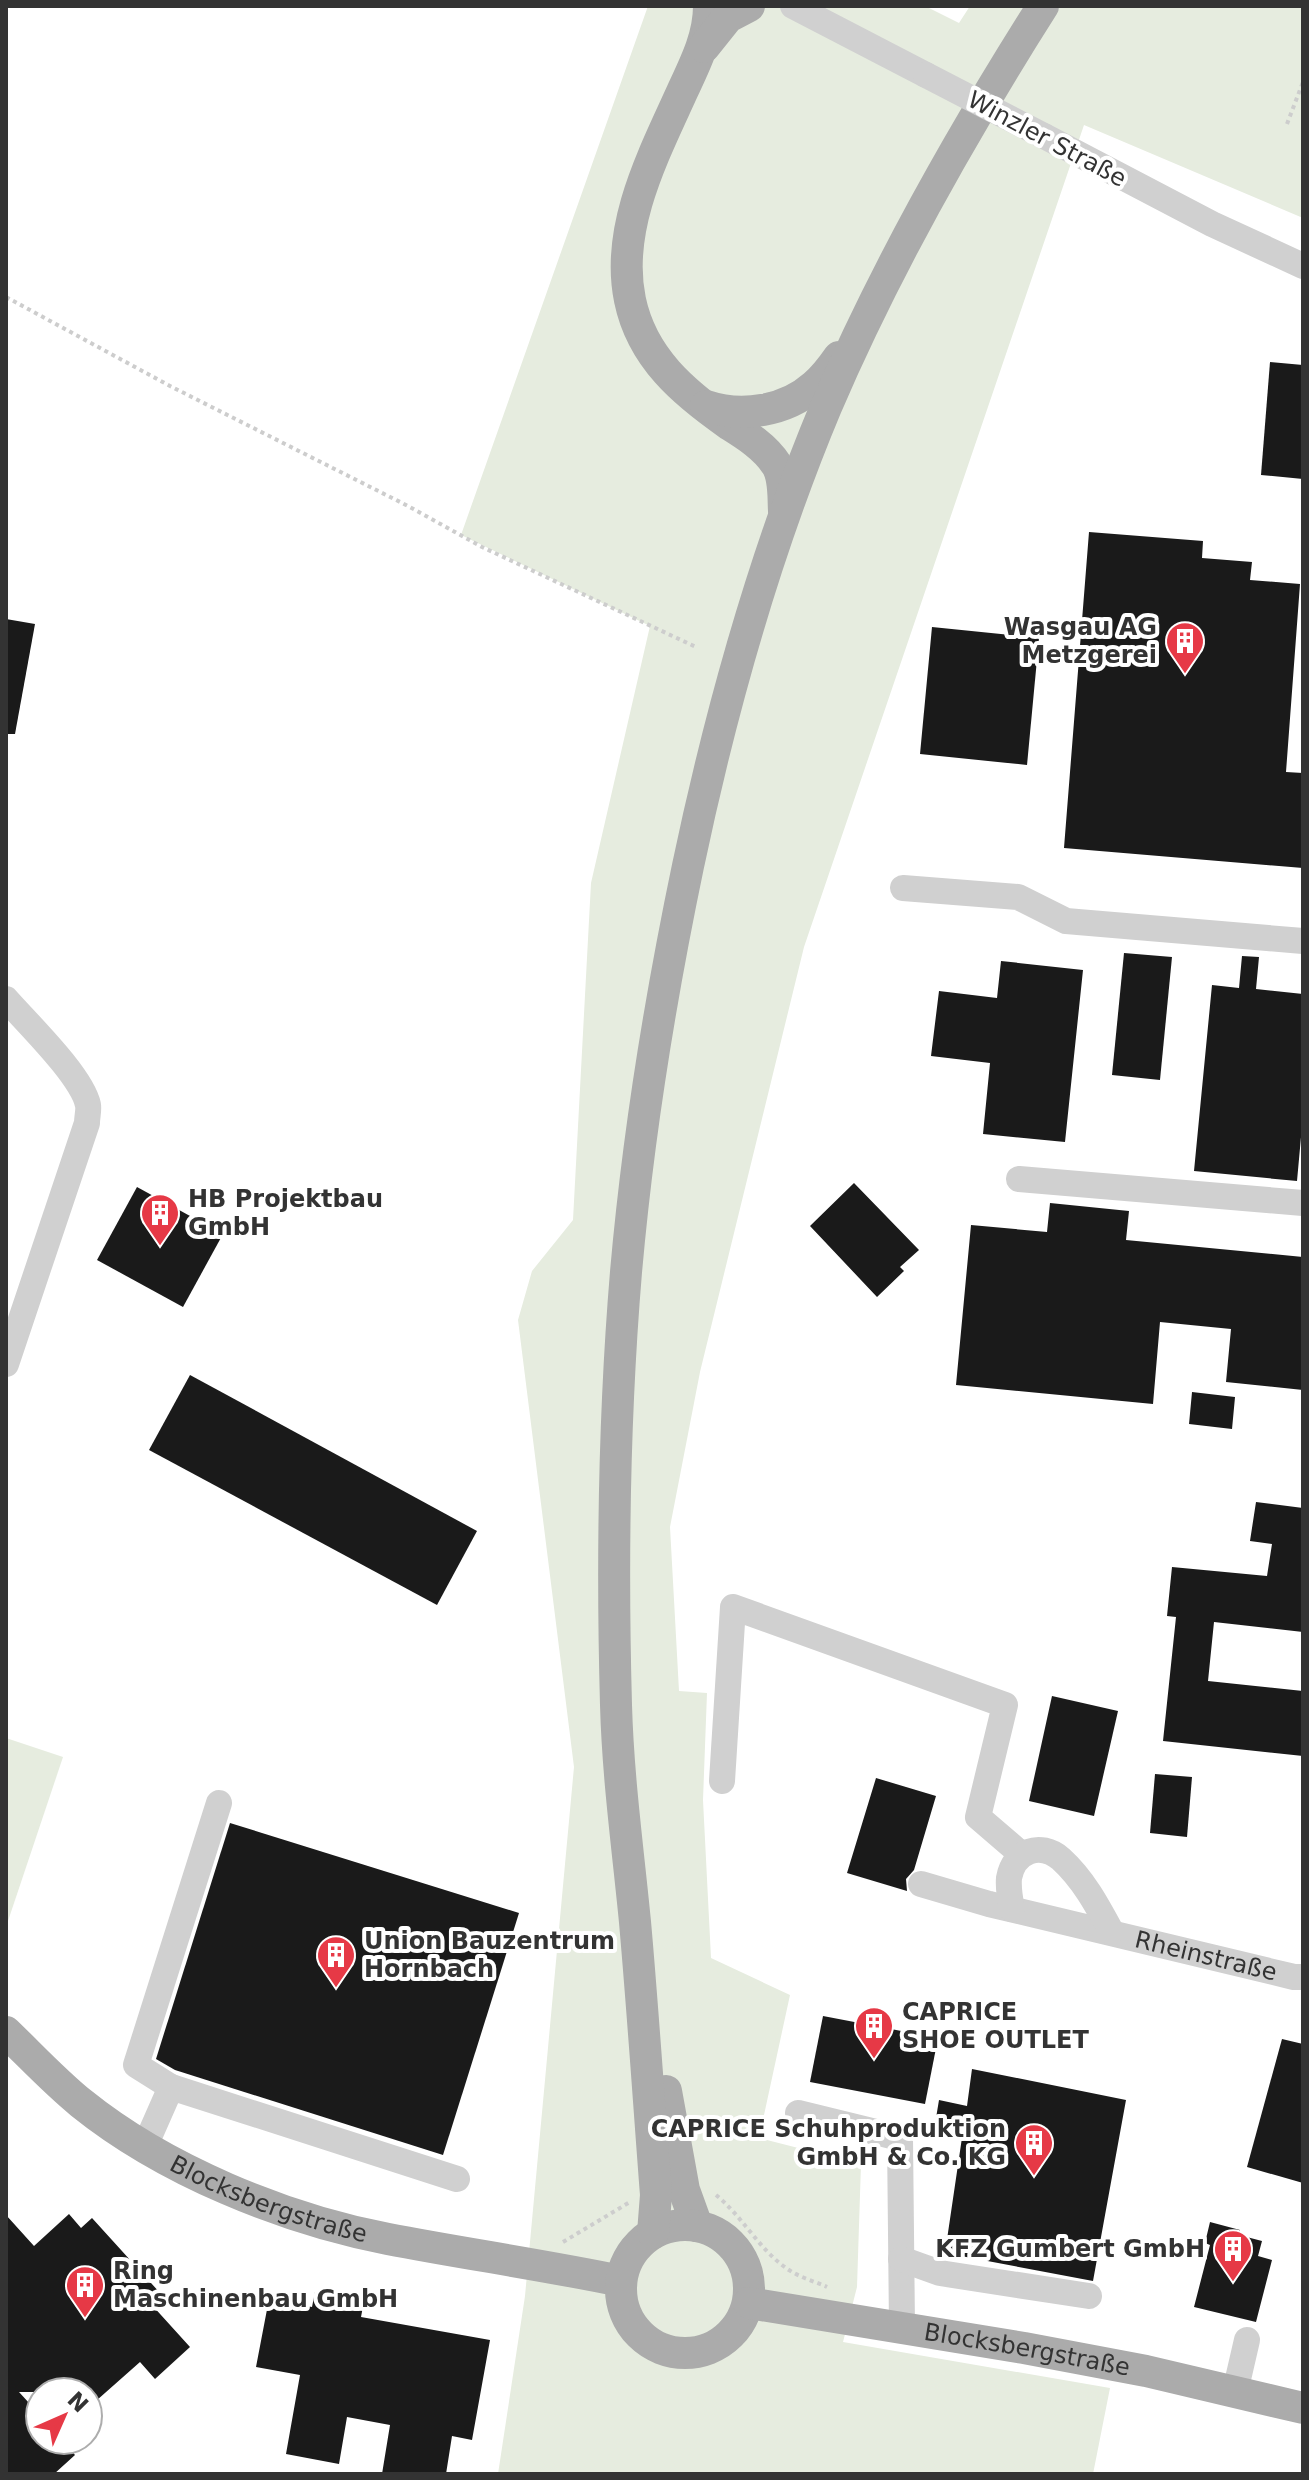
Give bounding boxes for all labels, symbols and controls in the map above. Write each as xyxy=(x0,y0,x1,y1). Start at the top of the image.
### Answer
street label: Winzler Straße xyxy=(963,85,1131,193)
place label: Wasgau AG Metzgerei xyxy=(1004,613,1157,669)
building icon: Wasgau AG Metzgerei xyxy=(1164,620,1206,675)
place label: HB Projektbau GmbH xyxy=(188,1185,383,1241)
building icon: HB Projektbau GmbH xyxy=(139,1192,181,1247)
street label: Rheinstraße xyxy=(1132,1925,1280,1986)
place label: Union Bauzentrum Hornbach xyxy=(364,1927,615,1983)
building icon: Union Bauzentrum Hornbach xyxy=(315,1934,357,1989)
place label: CAPRICE SHOE OUTLET xyxy=(902,1998,1089,2054)
building icon: CAPRICE SHOE OUTLET xyxy=(853,2005,895,2060)
place label: CAPRICE Schuhproduktion GmbH & Co. KG xyxy=(651,2115,1006,2171)
building icon: CAPRICE Schuhproduktion GmbH & Co. KG xyxy=(1013,2122,1055,2177)
street label: Blocksbergstraße xyxy=(165,2150,370,2248)
building icon: KFZ Gumbert GmbH xyxy=(1212,2228,1254,2283)
place label: KFZ Gumbert GmbH xyxy=(935,2235,1205,2263)
place label: Ring Maschinenbau GmbH xyxy=(113,2257,398,2313)
building icon: Ring Maschinenbau GmbH xyxy=(64,2264,106,2319)
street label: Blocksbergstraße xyxy=(922,2318,1132,2382)
north arrow xyxy=(24,2376,104,2456)
text: N xyxy=(62,2387,93,2418)

